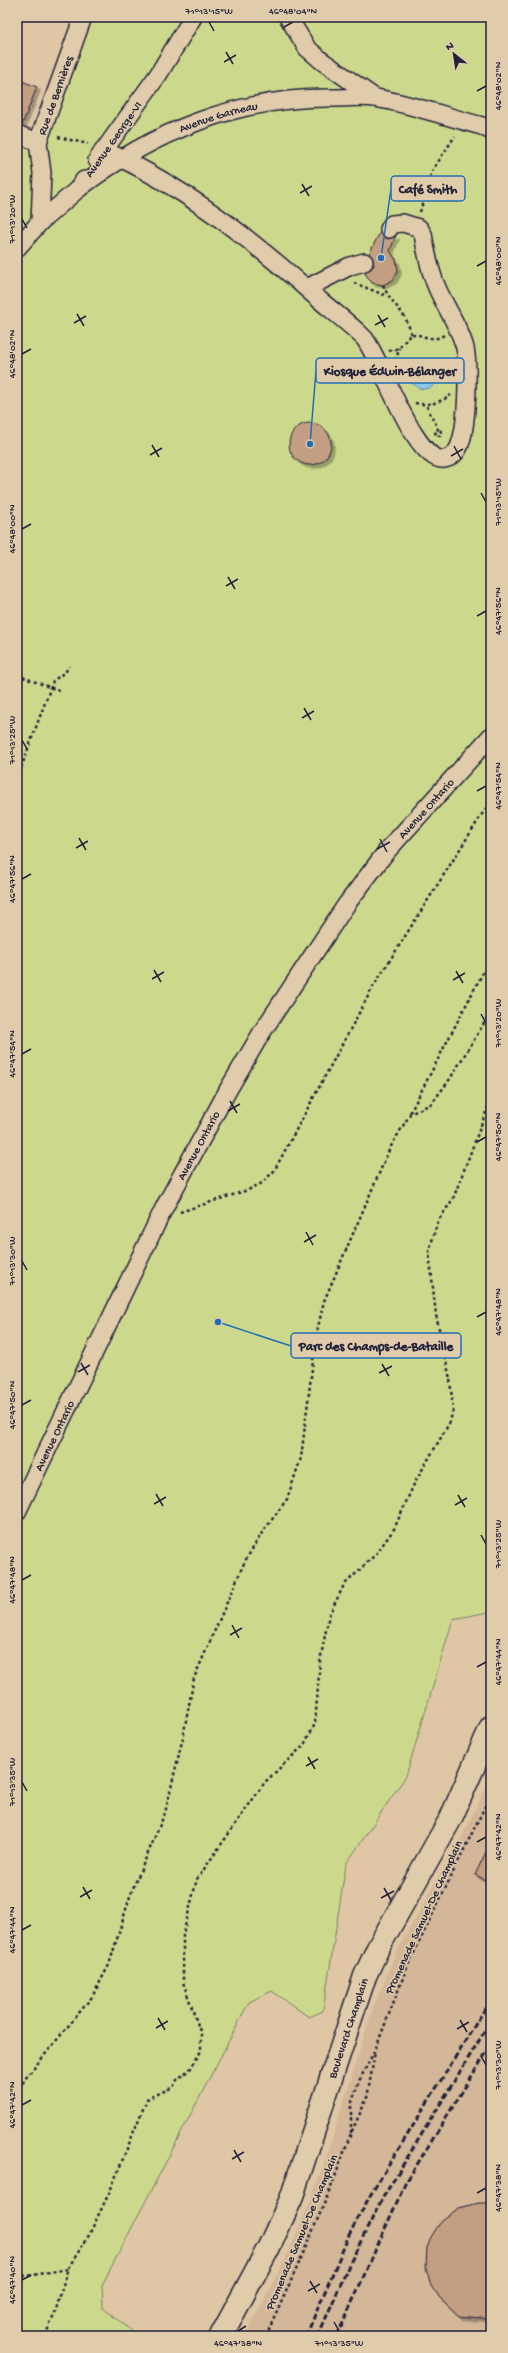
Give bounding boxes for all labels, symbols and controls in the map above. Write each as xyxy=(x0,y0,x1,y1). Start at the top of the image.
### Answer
text: 71°13'15"W xyxy=(184,6,233,18)
text: 46°48'04"N xyxy=(269,6,318,18)
north arrow xyxy=(434,34,474,74)
text: N xyxy=(444,40,456,54)
street label: Rue de Bernières xyxy=(36,54,78,137)
text: 46°48'02"N xyxy=(493,61,505,110)
street label: Avenue George-VI xyxy=(83,99,146,181)
street label: Avenue Garneau xyxy=(177,100,259,137)
callout: Café Smith xyxy=(391,176,465,201)
text: Café Smith xyxy=(398,182,457,198)
text: 71°13'20"W xyxy=(7,194,19,244)
text: 46°48'00"N xyxy=(493,236,505,286)
text: 46°48'02"N xyxy=(7,329,19,378)
callout: Kiosque Édwin-Bélanger xyxy=(316,358,464,383)
text: Kiosque Édwin-Bélanger xyxy=(323,364,458,380)
text: 71°13'15"W xyxy=(493,478,505,527)
text: 46°48'00"N xyxy=(7,504,19,554)
text: 46°47'56"N xyxy=(493,587,505,635)
text: 71°13'25"W xyxy=(7,715,19,765)
text: 46°47'54"N xyxy=(493,762,505,810)
street label: Avenue Ontario xyxy=(396,776,458,843)
text: 46°47'56"N xyxy=(7,855,19,903)
text: 71°13'20"W xyxy=(493,998,505,1048)
text: 46°47'54"N xyxy=(7,1030,19,1078)
street label: Avenue Ontario xyxy=(175,1109,224,1183)
text: 46°47'50"N xyxy=(493,1112,505,1161)
text: 71°13'30"W xyxy=(7,1236,19,1287)
text: 46°47'48"N xyxy=(493,1288,505,1336)
callout: Parc des Champs-de-Bataille xyxy=(291,1333,461,1358)
text: Parc des Champs-de-Bataille xyxy=(298,1340,455,1356)
text: 46°47'50"N xyxy=(7,1380,19,1429)
street label: Avenue Ontario xyxy=(33,1399,79,1474)
text: 71°13'25"W xyxy=(493,1519,505,1569)
text: 46°47'48"N xyxy=(7,1556,19,1604)
text: 46°47'44"N xyxy=(493,1638,505,1685)
text: 71°13'35"W xyxy=(7,1757,19,1807)
text: 46°47'42"N xyxy=(493,1813,505,1861)
street label: Promenade Samuel-De Champlain xyxy=(383,1839,467,1998)
text: 46°47'44"N xyxy=(7,1906,19,1953)
street label: Boulevard Champlain xyxy=(326,1977,373,2082)
text: 71°13'30"W xyxy=(493,2040,505,2091)
text: 46°47'42"N xyxy=(7,2081,19,2129)
street label: Promenade Samuel-De Champlain xyxy=(263,2153,342,2314)
text: 46°47'38"N xyxy=(493,2163,505,2212)
text: 46°47'40"N xyxy=(7,2256,19,2304)
text: 46°47'38"N xyxy=(214,2338,263,2350)
text: 71°13'35"W xyxy=(314,2338,364,2350)

